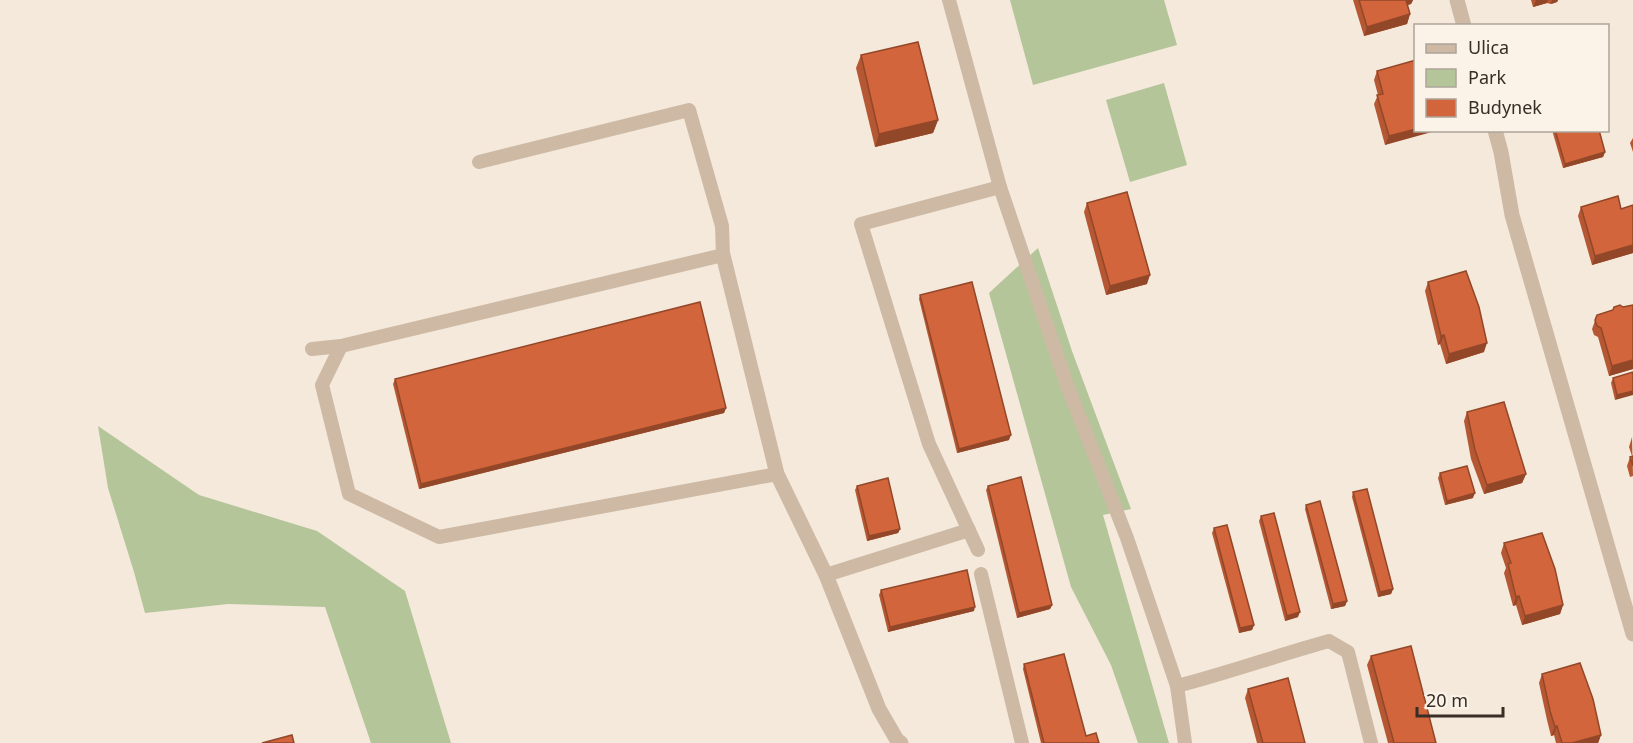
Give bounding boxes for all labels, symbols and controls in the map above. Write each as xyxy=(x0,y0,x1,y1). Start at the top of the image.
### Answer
legend xyxy=(1414,24,1609,132)
text: Ulica xyxy=(1468,35,1509,59)
text: Park xyxy=(1468,65,1506,89)
text: Budynek xyxy=(1468,95,1542,119)
scale bar xyxy=(1417,680,1502,718)
text: 20 m xyxy=(1426,688,1468,712)

